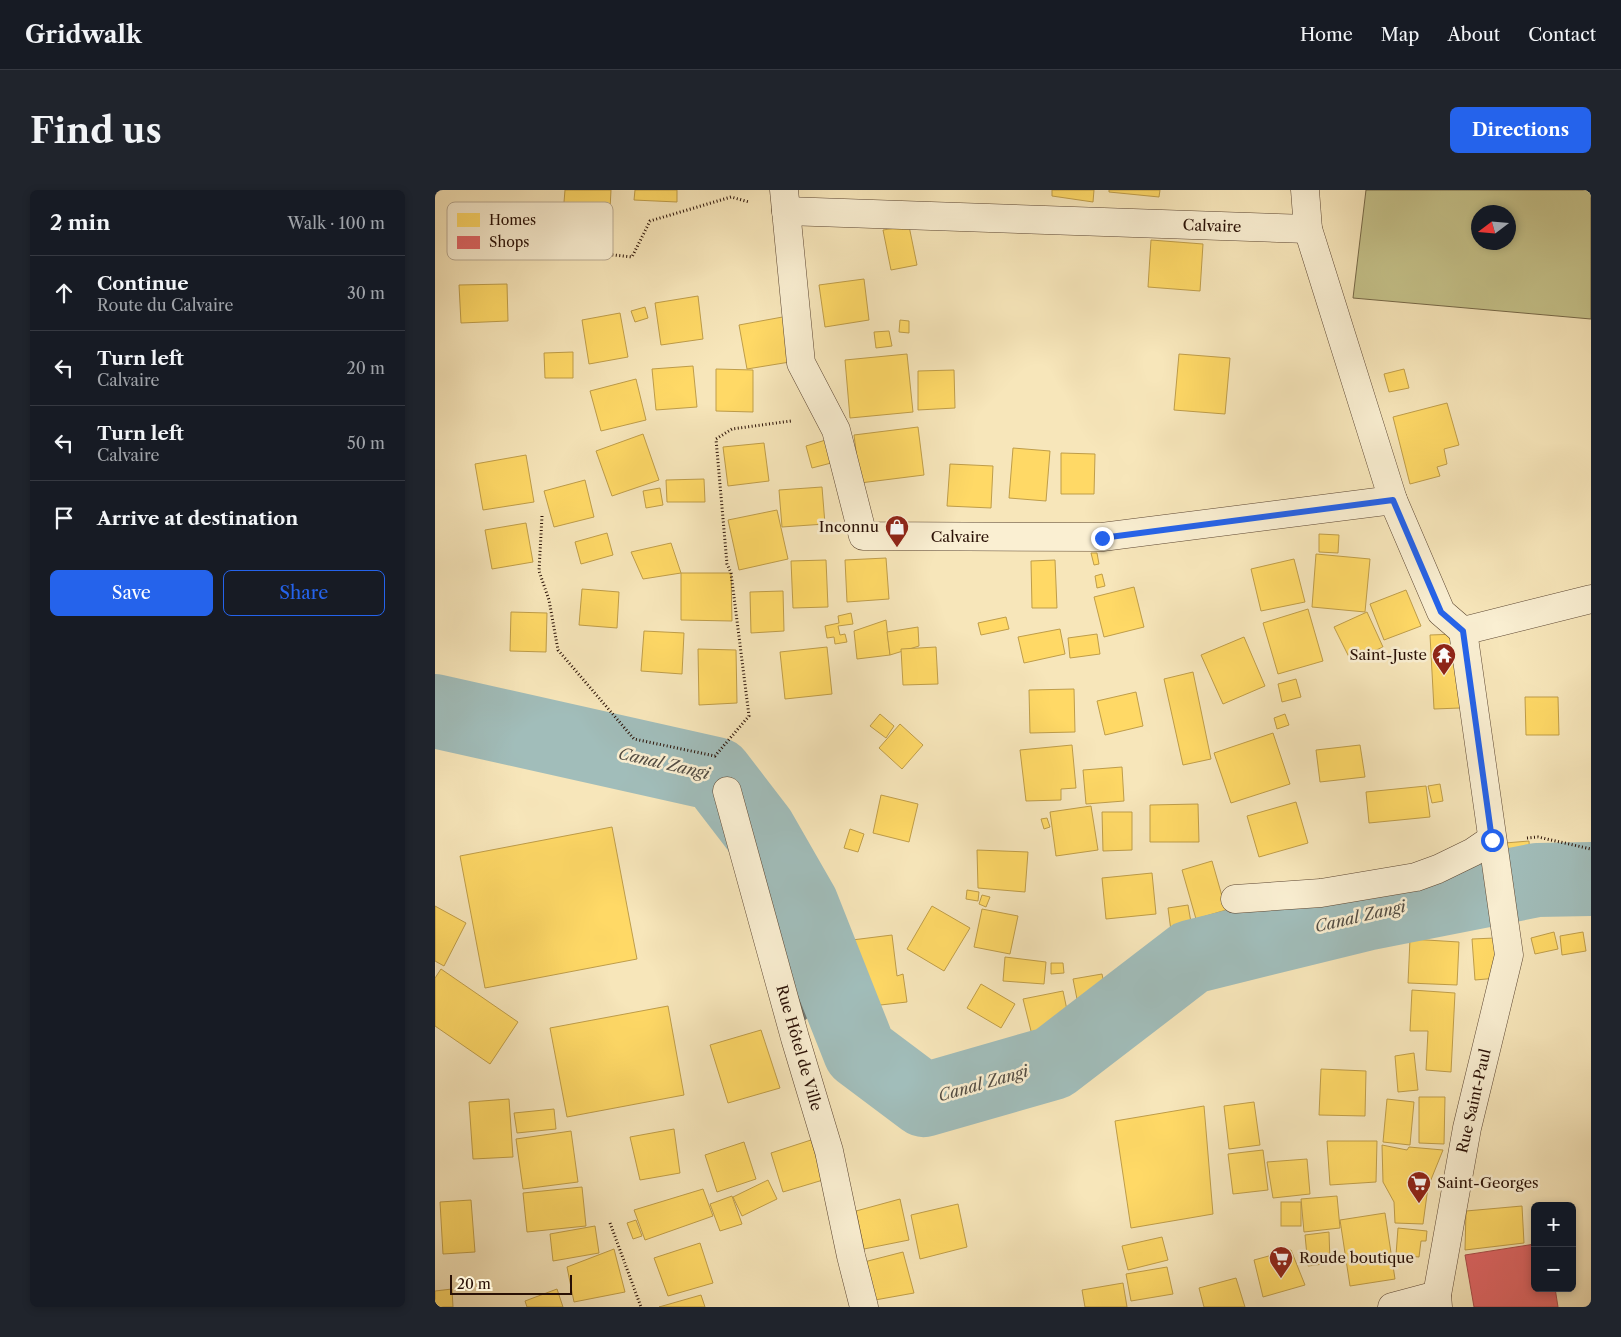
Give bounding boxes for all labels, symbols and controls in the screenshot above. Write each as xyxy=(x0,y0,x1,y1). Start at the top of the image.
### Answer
text: Gridwalk xyxy=(25,20,142,49)
text: Home xyxy=(1300,24,1353,46)
text: Map xyxy=(1381,24,1419,46)
text: About xyxy=(1447,24,1500,46)
text: Contact xyxy=(1528,24,1596,46)
button: Directions xyxy=(1450,107,1591,153)
text: Find us xyxy=(30,109,162,152)
legend xyxy=(447,202,613,260)
north arrow xyxy=(1471,205,1516,250)
text: 2 min xyxy=(50,210,110,235)
text: Homes xyxy=(489,211,536,229)
text: Walk · 100 m xyxy=(288,213,385,233)
street label: Calvaire xyxy=(1182,215,1242,236)
text: Shops xyxy=(489,233,529,251)
text: Continue xyxy=(97,272,189,295)
icon: ahead xyxy=(50,279,78,307)
text: 30 m xyxy=(347,283,385,303)
text: Route du Calvaire xyxy=(97,295,233,315)
text: Turn left xyxy=(97,347,184,370)
icon: left xyxy=(50,354,78,382)
text: 20 m xyxy=(346,358,385,378)
text: Calvaire xyxy=(97,370,159,390)
text: Turn left xyxy=(97,422,184,445)
icon: left xyxy=(50,429,78,457)
text: 50 m xyxy=(347,433,385,453)
text: Calvaire xyxy=(97,445,159,465)
icon: arrive xyxy=(50,504,78,532)
text: Arrive at destination xyxy=(97,507,298,530)
shop icon: Inconnu xyxy=(884,514,910,548)
place label: Inconnu xyxy=(819,517,879,536)
street label: Calvaire xyxy=(931,527,989,546)
route end xyxy=(1091,527,1114,550)
button: Save xyxy=(50,570,213,616)
button: Share xyxy=(223,570,385,616)
temple icon: Saint-Juste xyxy=(1431,642,1457,676)
place label: Saint-Juste xyxy=(1350,645,1427,664)
water label: Canal Zangi xyxy=(617,743,712,783)
route start xyxy=(1481,829,1504,852)
water label: Canal Zangi xyxy=(1313,896,1408,936)
street label: Rue Hôtel de Ville xyxy=(772,983,827,1113)
street label: Rue Saint-Paul xyxy=(1452,1046,1495,1155)
water label: Canal Zangi xyxy=(936,1060,1031,1105)
supermarket icon: Saint-Georges xyxy=(1406,1170,1432,1204)
place label: Saint-Georges xyxy=(1437,1173,1539,1192)
map controls xyxy=(1531,1202,1576,1292)
button: + xyxy=(1531,1202,1576,1247)
supermarket icon: Roude boutique xyxy=(1268,1245,1294,1279)
button: − xyxy=(1531,1247,1576,1292)
place label: Roude boutique xyxy=(1299,1248,1414,1267)
scale bar xyxy=(450,1272,573,1295)
text: 20 m xyxy=(457,1275,491,1293)

